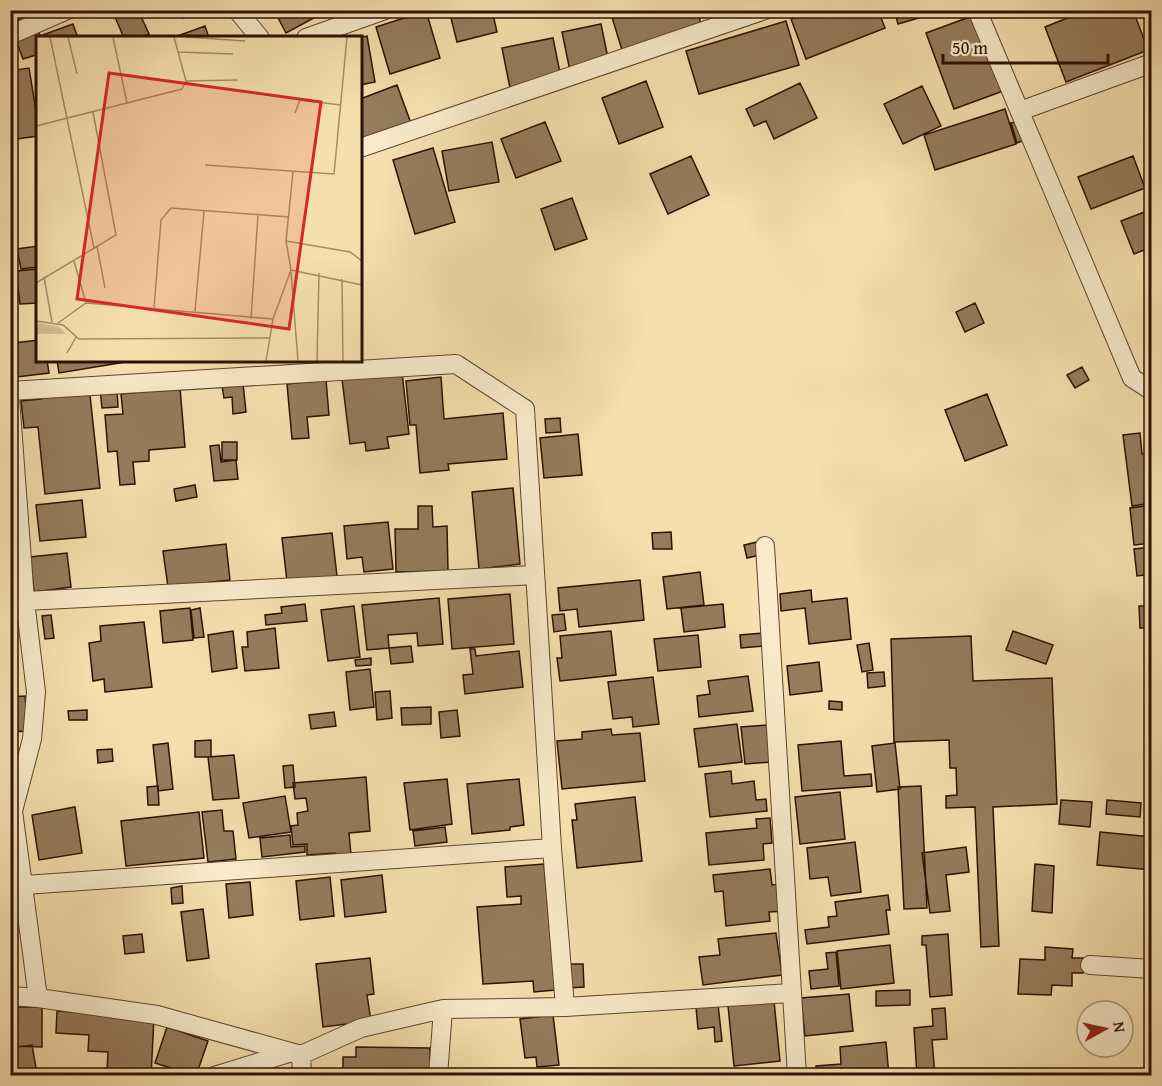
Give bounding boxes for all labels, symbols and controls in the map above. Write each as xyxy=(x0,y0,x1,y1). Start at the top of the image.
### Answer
scale bar xyxy=(943,27,1108,65)
text: 50 m xyxy=(952,34,988,61)
inset map xyxy=(36,36,362,362)
north arrow xyxy=(1075,999,1135,1059)
text: N xyxy=(1107,1020,1133,1034)

